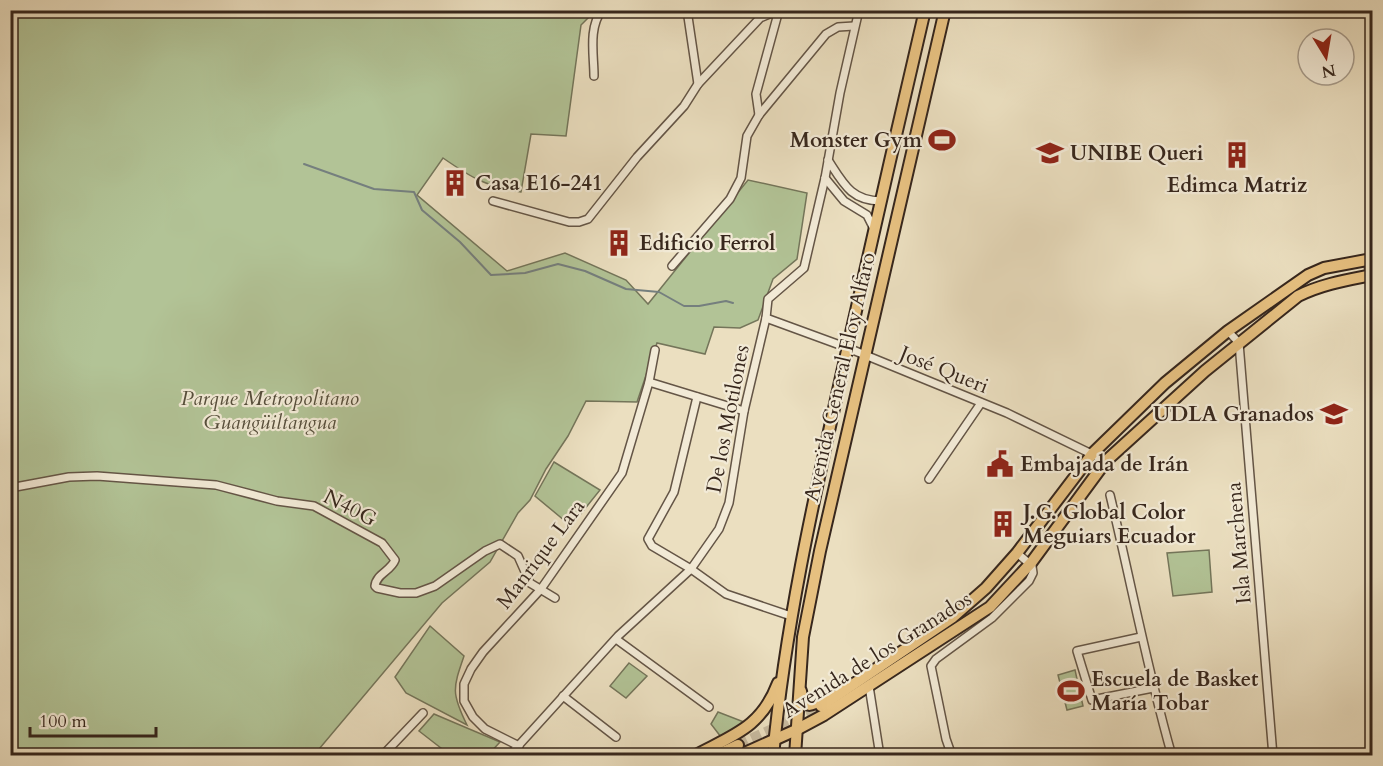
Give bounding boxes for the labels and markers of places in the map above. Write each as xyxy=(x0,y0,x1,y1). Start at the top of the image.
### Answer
sports icon: Monster Gym xyxy=(927,125,957,155)
place label: Monster Gym xyxy=(790,126,923,155)
school or university icon: UNIBE Queri xyxy=(1035,138,1065,168)
place label: UNIBE Queri xyxy=(1070,139,1204,168)
building icon: Edimca Matriz xyxy=(1222,140,1252,170)
building icon: Casa E16-241 xyxy=(440,168,470,198)
place label: Casa E16-241 xyxy=(475,169,603,198)
place label: Edimca Matriz xyxy=(1167,171,1308,200)
building icon: Edificio Ferrol xyxy=(604,228,634,258)
place label: Edificio Ferrol xyxy=(639,229,775,258)
school or university icon: UDLA Granados xyxy=(1319,399,1349,429)
place label: UDLA Granados xyxy=(1153,400,1314,429)
public building icon: Embajada de Irán xyxy=(985,449,1015,479)
place label: Embajada de Irán xyxy=(1020,450,1189,479)
place label: J.G. Global Color Meguiars Ecuador xyxy=(1020,498,1196,551)
building icon: J.G. Global Color Meguiars Ecuador xyxy=(988,509,1018,539)
place label: Escuela de Basket María Tobar xyxy=(1091,665,1259,718)
sports icon: Escuela de Basket María Tobar xyxy=(1056,676,1086,706)

